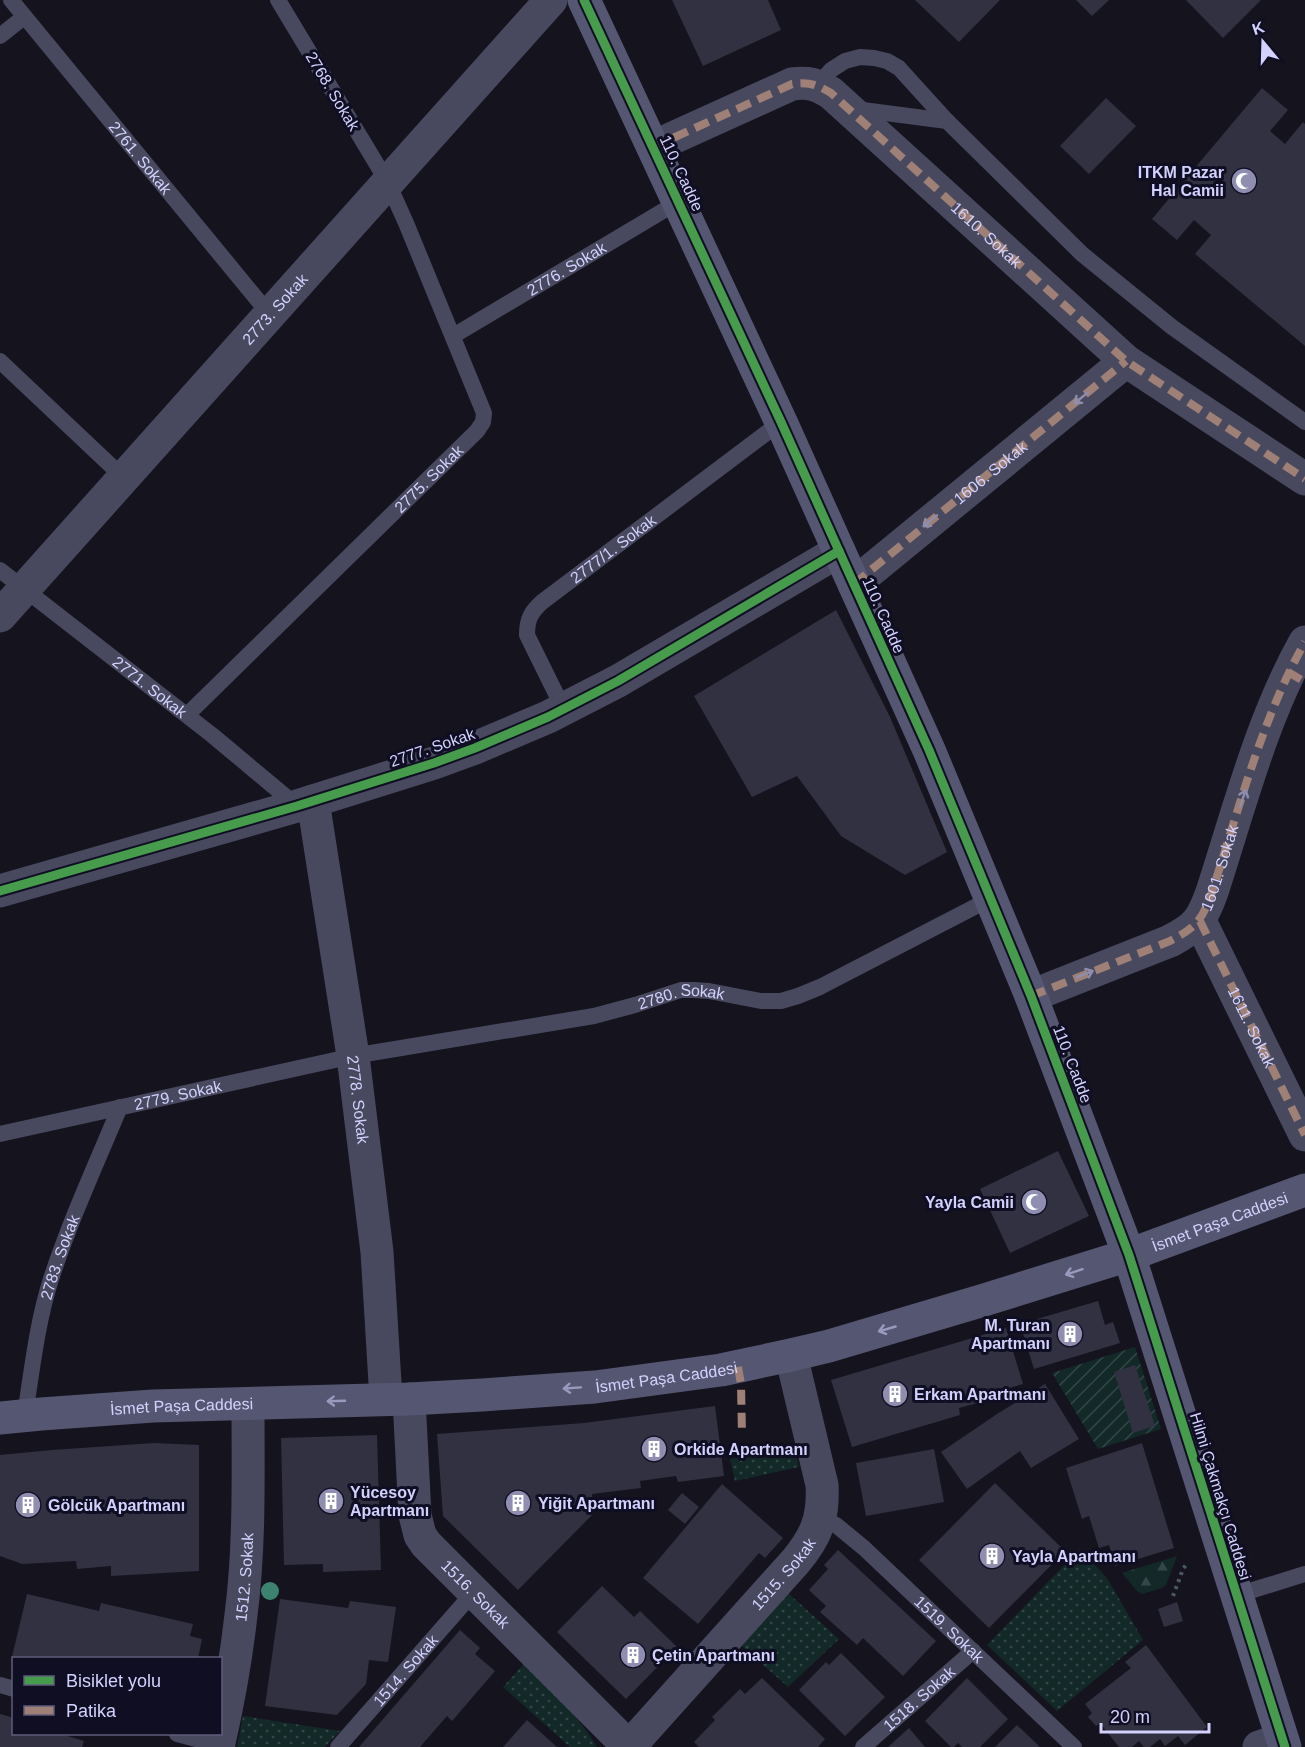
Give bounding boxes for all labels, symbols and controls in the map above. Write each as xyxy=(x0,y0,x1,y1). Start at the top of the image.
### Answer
north arrow xyxy=(1233,12,1293,72)
text: K xyxy=(1250,18,1267,38)
street label: 2768. Sokak xyxy=(302,49,363,135)
street label: 2761. Sokak xyxy=(105,118,176,198)
street label: 110. Cadde xyxy=(657,133,707,214)
place label: ITKM Pazar Hal Camii xyxy=(1138,164,1224,199)
mosque icon: ITKM Pazar Hal Camii xyxy=(1229,166,1259,196)
street label: 1610. Sokak xyxy=(948,199,1026,272)
street label: 2776. Sokak xyxy=(524,238,610,299)
street label: 2773. Sokak xyxy=(239,270,312,348)
one-way arrow xyxy=(1074,391,1089,405)
street label: 1606. Sokak xyxy=(951,437,1031,508)
street label: 2775. Sokak xyxy=(391,441,467,516)
street label: 2777/1. Sokak xyxy=(567,511,660,587)
one-way arrow xyxy=(922,515,938,528)
street label: 110. Cadde xyxy=(859,574,908,656)
street label: 2771. Sokak xyxy=(109,653,191,722)
street label: 2777. Sokak xyxy=(387,725,478,770)
one-way arrow xyxy=(1238,789,1249,808)
street label: 1601. Sokak xyxy=(1198,822,1242,913)
one-way arrow xyxy=(1075,968,1094,979)
street label: 2780. Sokak xyxy=(636,982,727,1013)
street label: 1611. Sokak xyxy=(1225,984,1279,1071)
street label: 110. Cadde xyxy=(1050,1023,1095,1105)
street label: 2778. Sokak xyxy=(344,1054,372,1146)
street label: 2779. Sokak xyxy=(133,1077,224,1113)
mosque icon: Yayla Camii xyxy=(1019,1187,1049,1217)
street label: İsmet Paşa Caddesi xyxy=(1149,1189,1290,1255)
place label: Yayla Camii xyxy=(925,1194,1014,1211)
street label: 2783. Sokak xyxy=(37,1211,83,1302)
one-way arrow xyxy=(1065,1267,1084,1278)
place label: M. Turan Apartmanı xyxy=(971,1317,1050,1352)
building icon: M. Turan Apartmanı xyxy=(1055,1319,1085,1349)
one-way arrow xyxy=(878,1324,897,1335)
street label: İsmet Paşa Caddesi xyxy=(594,1359,739,1396)
building icon: Erkam Apartmanı xyxy=(880,1379,910,1409)
one-way arrow xyxy=(563,1383,583,1394)
place label: Erkam Apartmanı xyxy=(914,1386,1046,1403)
street label: İsmet Paşa Caddesi xyxy=(109,1395,253,1418)
one-way arrow xyxy=(326,1395,346,1407)
street label: Hilmi Çakmakçı Caddesi xyxy=(1187,1410,1254,1582)
building icon: Orkide Apartmanı xyxy=(639,1434,669,1464)
place label: Orkide Apartmanı xyxy=(674,1441,808,1458)
place label: Yücesoy Apartmanı xyxy=(350,1484,429,1519)
building icon: Yücesoy Apartmanı xyxy=(316,1486,346,1516)
building icon: Yiğit Apartmanı xyxy=(503,1488,533,1518)
building icon: Gölcük Apartmanı xyxy=(13,1490,43,1520)
place label: Yiğit Apartmanı xyxy=(538,1495,655,1512)
place label: Gölcük Apartmanı xyxy=(48,1497,185,1514)
street label: 1512. Sokak xyxy=(232,1532,256,1623)
street label: 1515. Sokak xyxy=(748,1534,819,1613)
building icon: Yayla Apartmanı xyxy=(977,1541,1007,1571)
place label: Yayla Apartmanı xyxy=(1012,1548,1136,1565)
street label: 1516. Sokak xyxy=(438,1557,514,1632)
street label: 1519. Sokak xyxy=(911,1593,988,1667)
street label: 1514. Sokak xyxy=(370,1631,442,1710)
building icon: Çetin Apartmanı xyxy=(618,1640,648,1670)
place label: Çetin Apartmanı xyxy=(652,1647,775,1664)
legend xyxy=(12,1657,222,1735)
street label: 1518. Sokak xyxy=(880,1662,959,1734)
text: Bisiklet yolu xyxy=(66,1671,161,1691)
scale bar xyxy=(1101,1696,1209,1734)
text: Patika xyxy=(66,1701,117,1721)
text: 20 m xyxy=(1110,1707,1150,1727)

